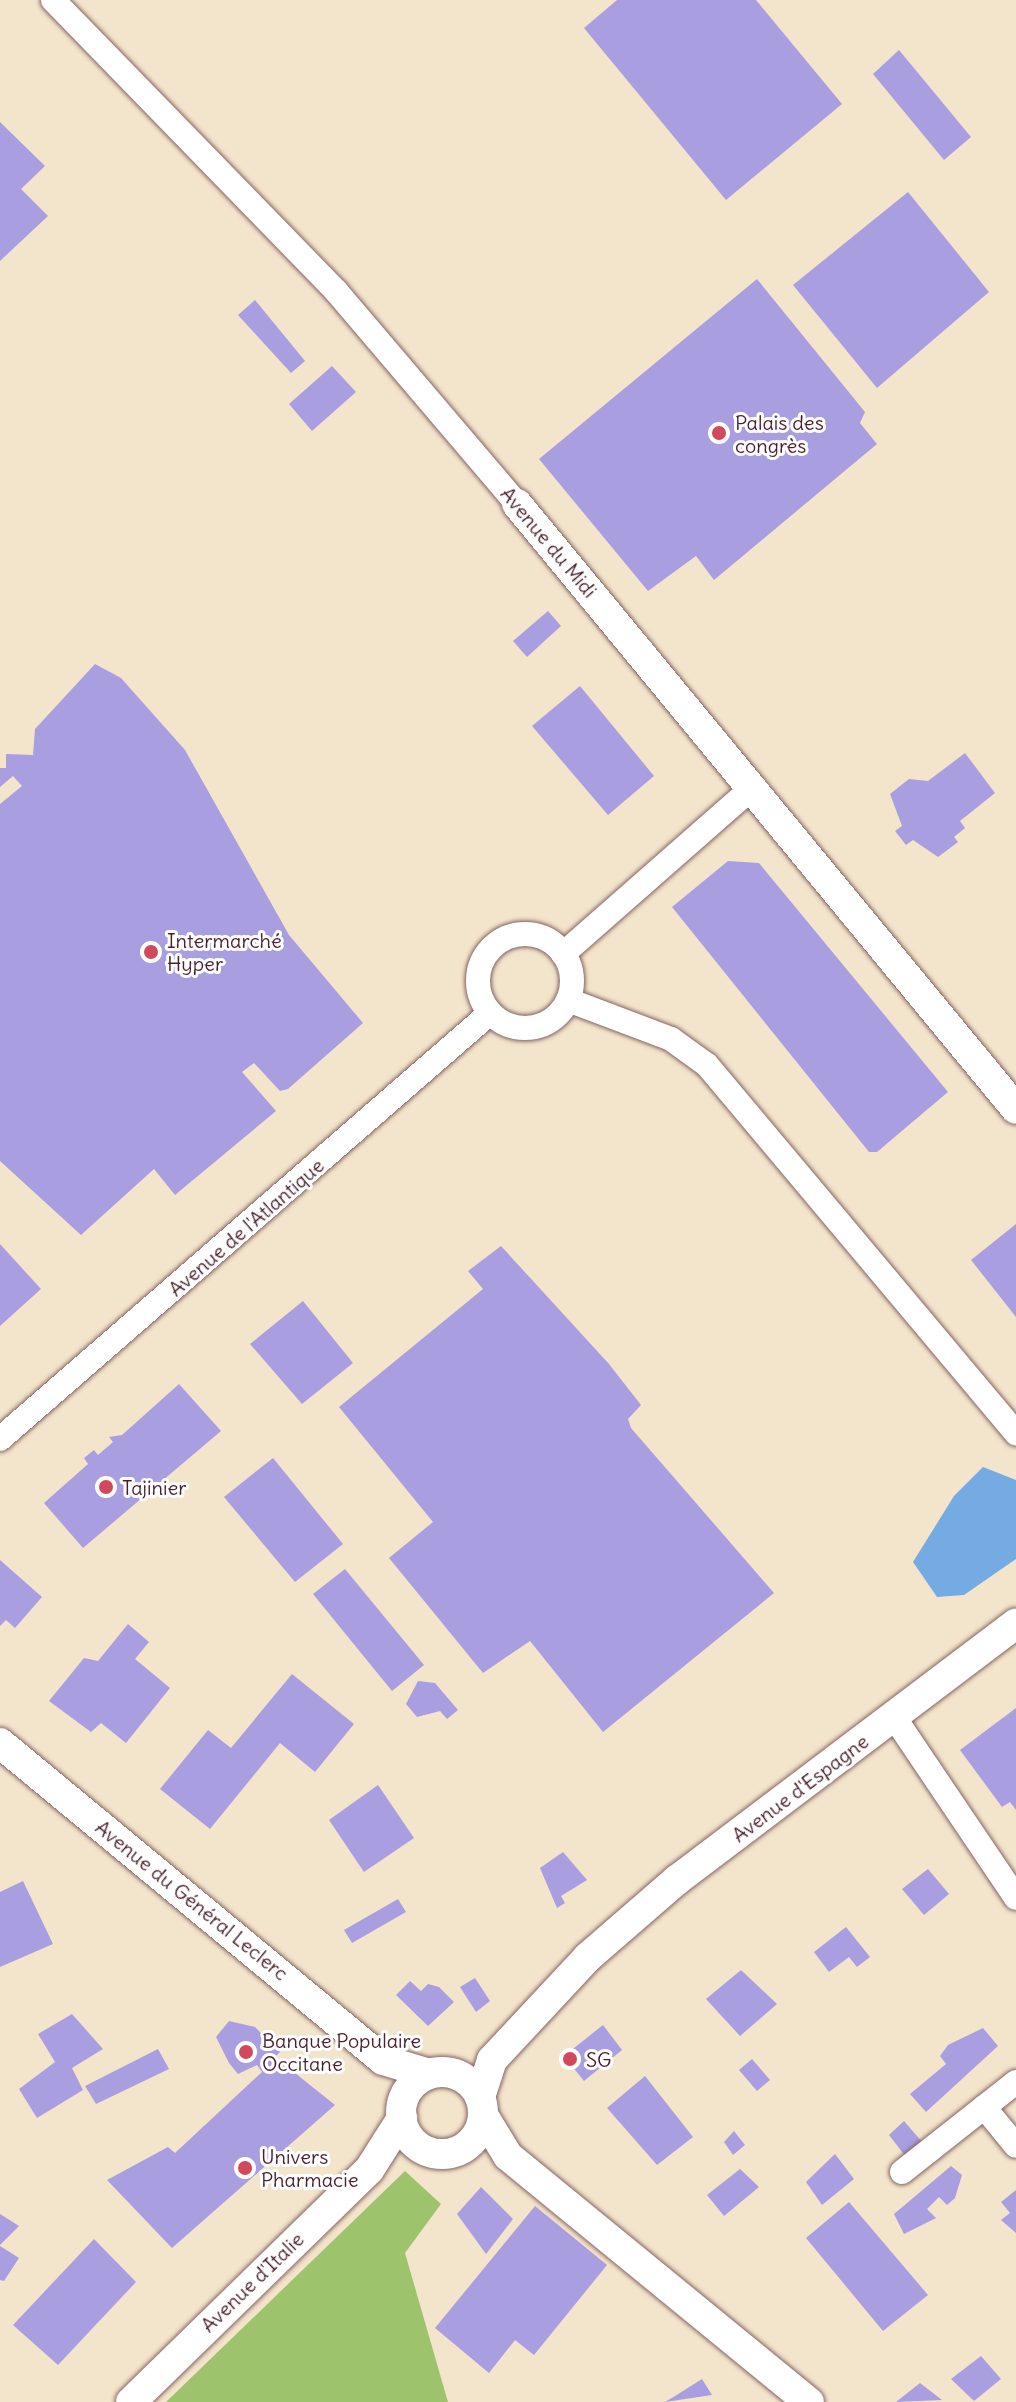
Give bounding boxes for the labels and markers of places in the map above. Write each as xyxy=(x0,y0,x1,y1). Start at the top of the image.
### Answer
place label: Palais des congrès xyxy=(735,410,824,457)
marker: Palais des congrès xyxy=(710,424,728,442)
place label: Intermarché Hyper xyxy=(167,928,282,975)
marker: Intermarché Hyper xyxy=(142,943,160,961)
place label: Tajinier xyxy=(122,1475,187,1499)
marker: Tajinier xyxy=(97,1478,115,1496)
place label: Banque Populaire Occitane xyxy=(262,2028,421,2075)
marker: Banque Populaire Occitane xyxy=(237,2043,255,2061)
place label: SG xyxy=(586,2047,612,2071)
marker: SG xyxy=(561,2050,579,2068)
place label: Univers Pharmacie xyxy=(261,2144,358,2191)
marker: Univers Pharmacie xyxy=(236,2159,254,2177)

